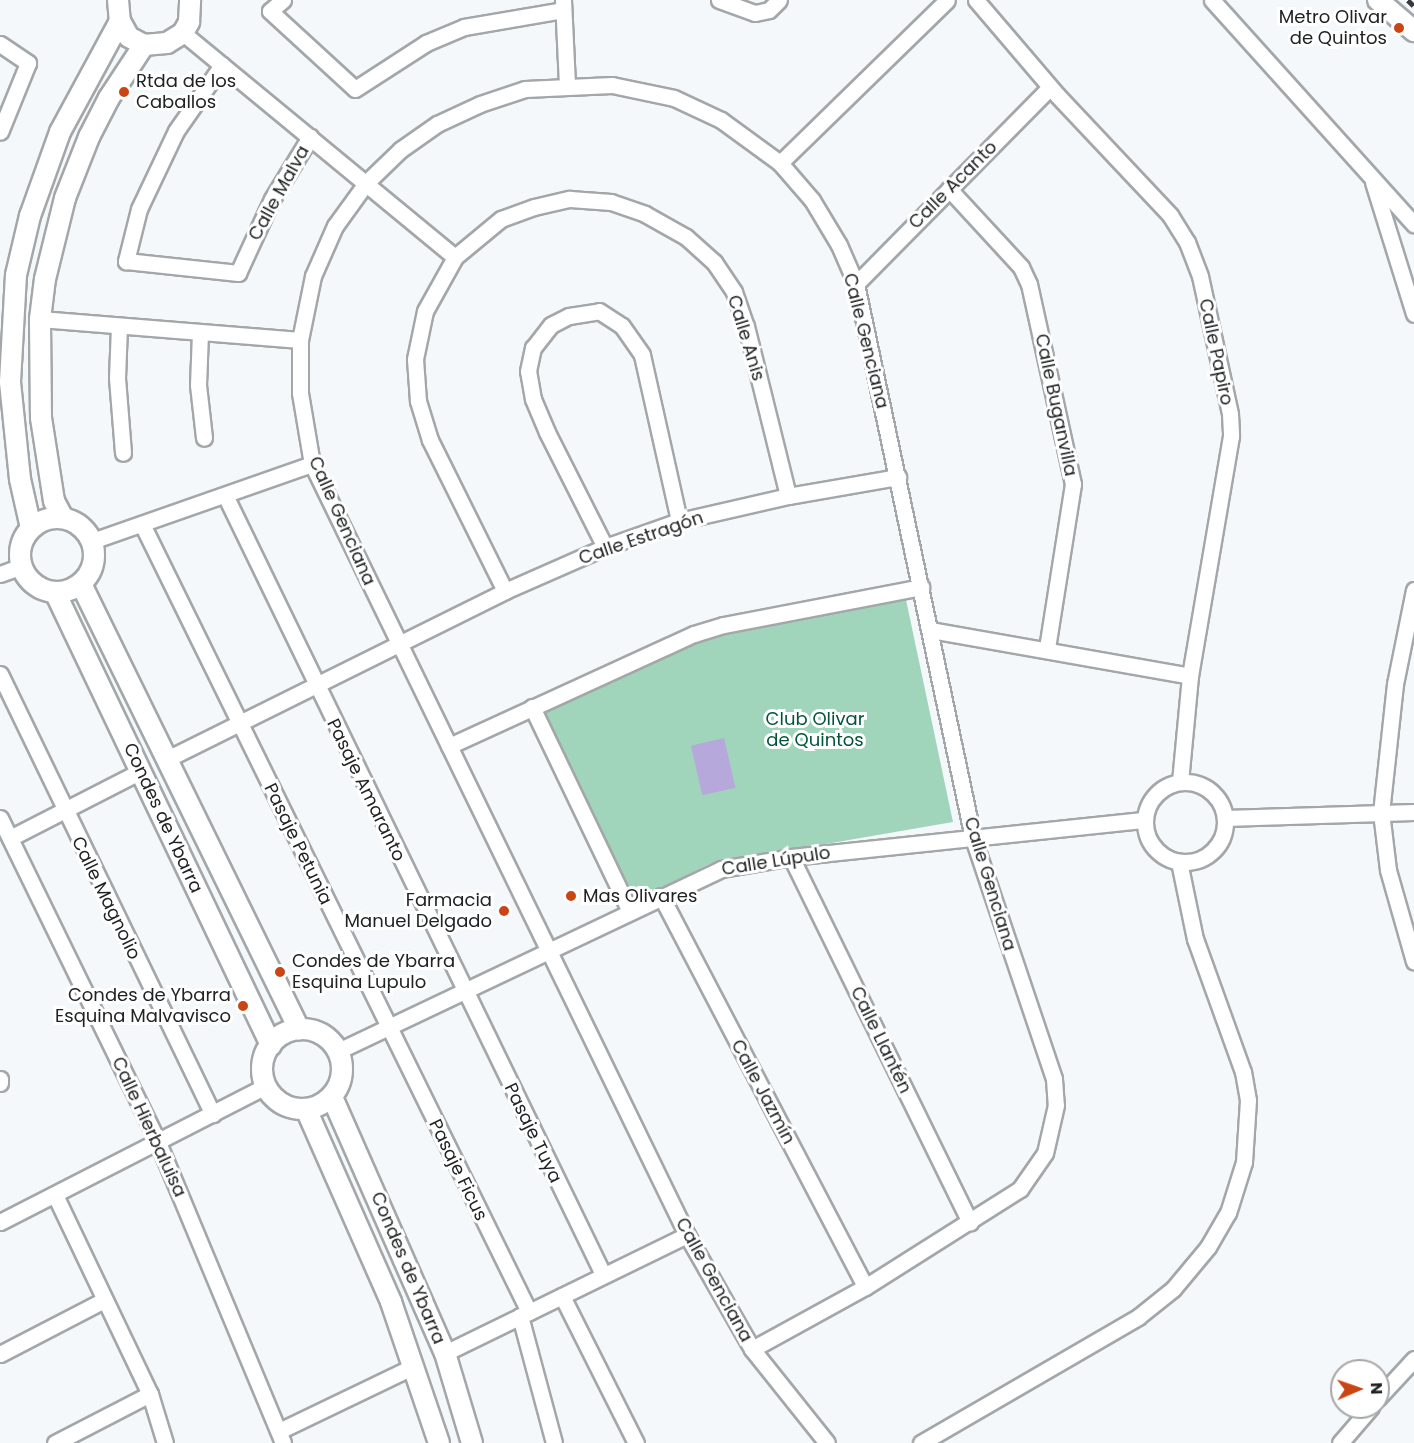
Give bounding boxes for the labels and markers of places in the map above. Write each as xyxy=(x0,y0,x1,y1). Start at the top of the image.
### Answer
place label: Metro Olivar de Quintos xyxy=(1279,7,1387,50)
marker: Metro Olivar de Quintos xyxy=(1392,21,1406,35)
place label: Rtda de los Caballos xyxy=(136,71,236,113)
marker: Rtda de los Caballos xyxy=(117,85,131,99)
place label: Mas Olivares xyxy=(583,885,697,907)
marker: Mas Olivares xyxy=(564,889,578,903)
place label: Farmacia Manuel Delgado xyxy=(345,890,492,932)
marker: Farmacia Manuel Delgado xyxy=(497,904,511,918)
place label: Condes de Ybarra Esquina Lupulo xyxy=(292,951,455,994)
marker: Condes de Ybarra Esquina Lupulo xyxy=(273,965,287,979)
place label: Condes de Ybarra Esquina Malvavisco xyxy=(55,985,231,1028)
marker: Condes de Ybarra Esquina Malvavisco xyxy=(236,999,250,1013)

